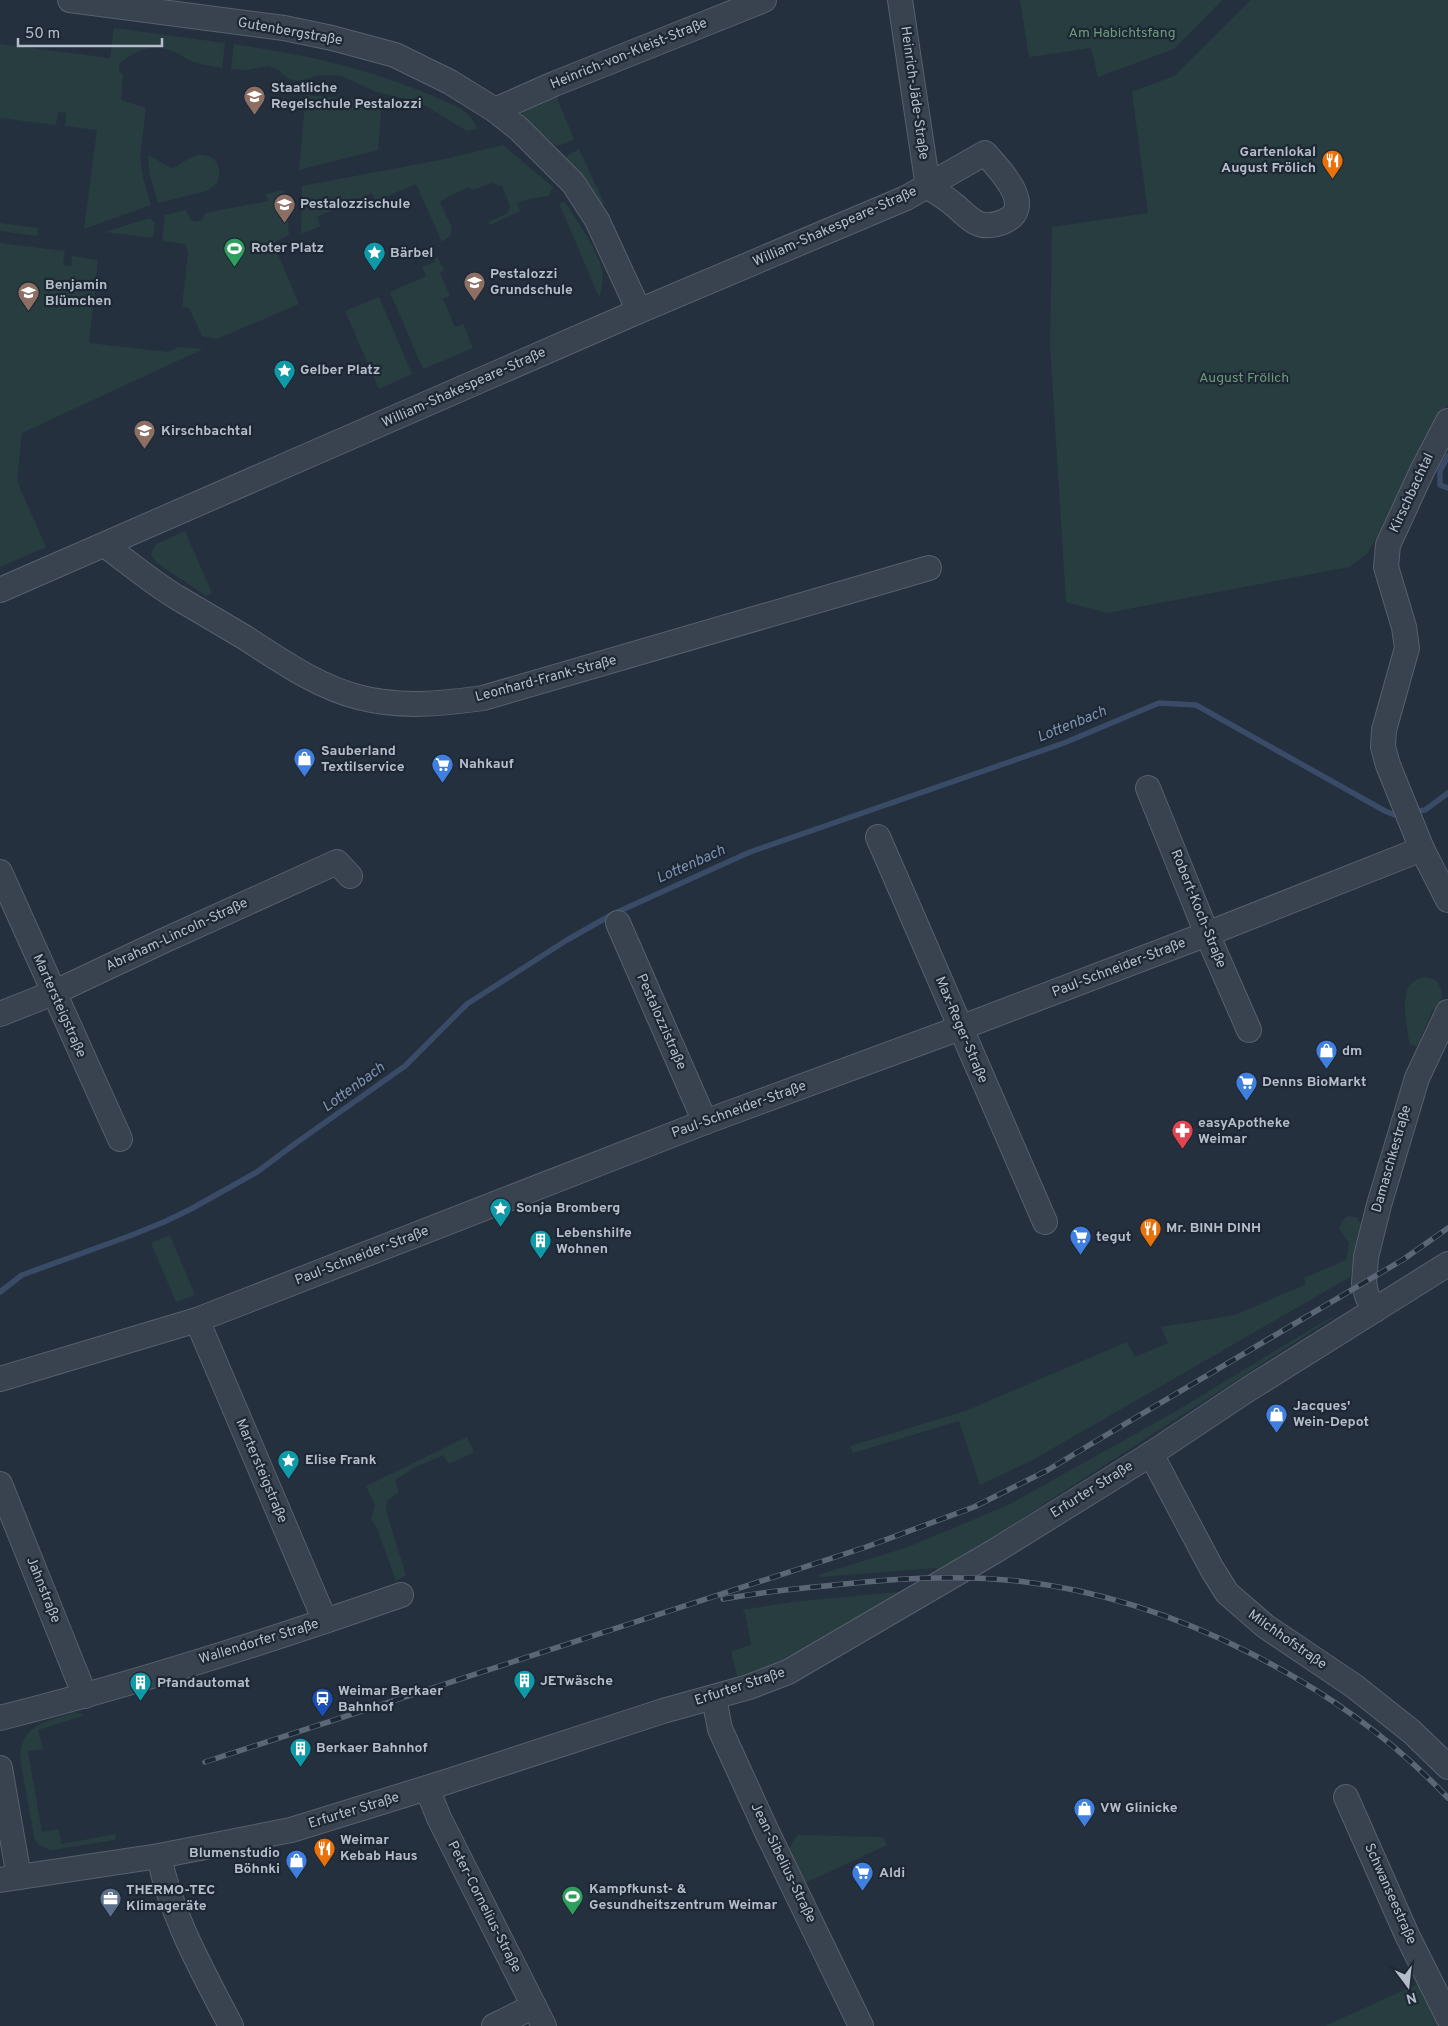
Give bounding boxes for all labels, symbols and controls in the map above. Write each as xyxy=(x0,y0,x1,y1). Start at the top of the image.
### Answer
street label: Gutenbergstraße xyxy=(236,14,344,50)
scale bar xyxy=(18,15,161,47)
street label: Heinrich-von-Kleist-Straße xyxy=(548,15,710,93)
text: 50 m xyxy=(25,25,60,44)
street label: Heinrich-Jäde-Straße xyxy=(896,25,932,161)
park label: Am Habichtsfang xyxy=(1068,25,1176,42)
place label: Staatliche Regelschule Pestalozzi xyxy=(271,80,422,113)
school or university icon: Staatliche Regelschule Pestalozzi xyxy=(243,84,267,115)
place label: Gartenlokal August Frölich xyxy=(1221,144,1316,177)
restaurant icon: Gartenlokal August Frölich xyxy=(1320,148,1344,179)
street label: William-Shakespeare-Straße xyxy=(750,183,920,271)
school or university icon: Pestalozzischule xyxy=(272,192,296,223)
place label: Pestalozzischule xyxy=(300,196,410,213)
sports icon: Roter Platz xyxy=(223,236,247,267)
place label: Roter Platz xyxy=(251,240,324,257)
place icon: Bärbel xyxy=(362,241,386,272)
place label: Bärbel xyxy=(390,245,433,262)
place label: Pestalozzi Grundschule xyxy=(490,266,573,299)
school or university icon: Pestalozzi Grundschule xyxy=(462,270,486,301)
place label: Benjamin Blümchen xyxy=(45,277,111,310)
school or university icon: Benjamin Blümchen xyxy=(17,281,41,312)
street label: William-Shakespeare-Straße xyxy=(379,344,549,432)
place icon: Gelber Platz xyxy=(272,358,296,389)
place label: Gelber Platz xyxy=(300,362,380,379)
park label: August Frölich xyxy=(1199,370,1289,387)
school or university icon: Kirschbachtal xyxy=(133,419,157,450)
place label: Kirschbachtal xyxy=(161,423,252,440)
street label: Kirschbachtal xyxy=(1386,450,1438,536)
street label: Leonhard-Frank-Straße xyxy=(473,652,619,706)
water label: Lottenbach xyxy=(1035,702,1109,748)
place label: Sauberland Textilservice xyxy=(321,743,405,776)
shop icon: Sauberland Textilservice xyxy=(293,747,317,778)
supermarket icon: Nahkauf xyxy=(431,752,455,783)
place label: Nahkauf xyxy=(459,756,514,773)
water label: Lottenbach xyxy=(654,841,728,889)
street label: Robert-Koch-Straße xyxy=(1166,847,1230,971)
street label: Abraham-Lincoln-Straße xyxy=(103,895,251,975)
street label: Paul-Schneider-Straße xyxy=(1050,935,1188,1001)
street label: Martersteigstraße xyxy=(29,952,89,1060)
street label: Pestalozzistraße xyxy=(632,971,690,1073)
street label: Max-Reger-Straße xyxy=(931,974,991,1086)
shop icon: dm xyxy=(1314,1039,1338,1070)
place label: dm xyxy=(1342,1043,1362,1060)
water label: Lottenbach xyxy=(319,1059,389,1117)
supermarket icon: Denns BioMarkt xyxy=(1234,1070,1258,1101)
place label: Denns BioMarkt xyxy=(1262,1074,1366,1091)
street label: Paul-Schneider-Straße xyxy=(669,1078,809,1142)
street label: Damaschkestraße xyxy=(1369,1103,1415,1215)
place label: easyApotheke Weimar xyxy=(1198,1115,1290,1148)
pharmacy icon: easyApotheke Weimar xyxy=(1170,1119,1194,1150)
place icon: Sonja Bromberg xyxy=(488,1196,512,1227)
place label: Sonja Bromberg xyxy=(516,1200,620,1217)
restaurant icon: Mr. BINH DINH xyxy=(1138,1216,1162,1247)
place label: Mr. BINH DINH xyxy=(1166,1220,1261,1237)
street label: Paul-Schneider-Straße xyxy=(293,1223,431,1289)
place label: Lebenshilfe Wohnen xyxy=(556,1225,632,1258)
supermarket icon: tegut xyxy=(1068,1225,1092,1256)
building icon: Lebenshilfe Wohnen xyxy=(528,1229,552,1260)
place label: tegut xyxy=(1096,1229,1131,1246)
place label: Jacques' Wein-Depot xyxy=(1293,1398,1369,1431)
shop icon: Jacques' Wein-Depot xyxy=(1265,1402,1289,1433)
street label: Martersteigstraße xyxy=(231,1416,291,1526)
place icon: Elise Frank xyxy=(277,1448,301,1479)
place label: Elise Frank xyxy=(305,1452,377,1469)
street label: Erfurter Straße xyxy=(1048,1458,1136,1522)
street label: Jahnstraße xyxy=(22,1554,64,1626)
street label: Milchhofstraße xyxy=(1244,1607,1330,1673)
street label: Wallendorfer Straße xyxy=(197,1616,321,1668)
street label: Erfurter Straße xyxy=(693,1664,787,1710)
building icon: JETwäsche xyxy=(512,1669,536,1700)
building icon: Pfandautomat xyxy=(129,1671,153,1702)
place label: JETwäsche xyxy=(540,1673,613,1690)
place label: Pfandautomat xyxy=(157,1675,250,1692)
place label: Weimar Berkaer Bahnhof xyxy=(338,1683,443,1716)
station icon: Weimar Berkaer Bahnhof xyxy=(310,1687,334,1718)
building icon: Berkaer Bahnhof xyxy=(288,1736,312,1767)
place label: Berkaer Bahnhof xyxy=(316,1740,427,1757)
street label: Erfurter Straße xyxy=(306,1789,402,1833)
shop icon: VW Glinicke xyxy=(1072,1796,1096,1827)
street label: Jean-Sibelius-Straße xyxy=(747,1800,819,1926)
place label: VW Glinicke xyxy=(1100,1800,1178,1817)
place label: Weimar Kebab Haus xyxy=(340,1832,418,1865)
restaurant icon: Weimar Kebab Haus xyxy=(312,1836,336,1867)
street label: Peter-Cornelius-Straße xyxy=(443,1838,525,1976)
street label: Schwanseestraße xyxy=(1360,1841,1420,1947)
place label: Blumenstudio Böhnki xyxy=(189,1845,280,1878)
shop icon: Blumenstudio Böhnki xyxy=(284,1849,308,1880)
supermarket icon: Aldi xyxy=(851,1861,875,1892)
place label: Aldi xyxy=(879,1865,905,1882)
place label: Kampfkunst- & Gesundheitszentrum Weimar xyxy=(589,1881,777,1914)
place label: THERMO-TEC Klimageräte xyxy=(126,1882,215,1915)
sports icon: Kampfkunst- & Gesundheitszentrum Weimar xyxy=(561,1885,585,1916)
office icon: THERMO-TEC Klimageräte xyxy=(98,1886,122,1917)
north arrow xyxy=(1383,1961,1433,2011)
text: N xyxy=(1404,1988,1418,2007)

